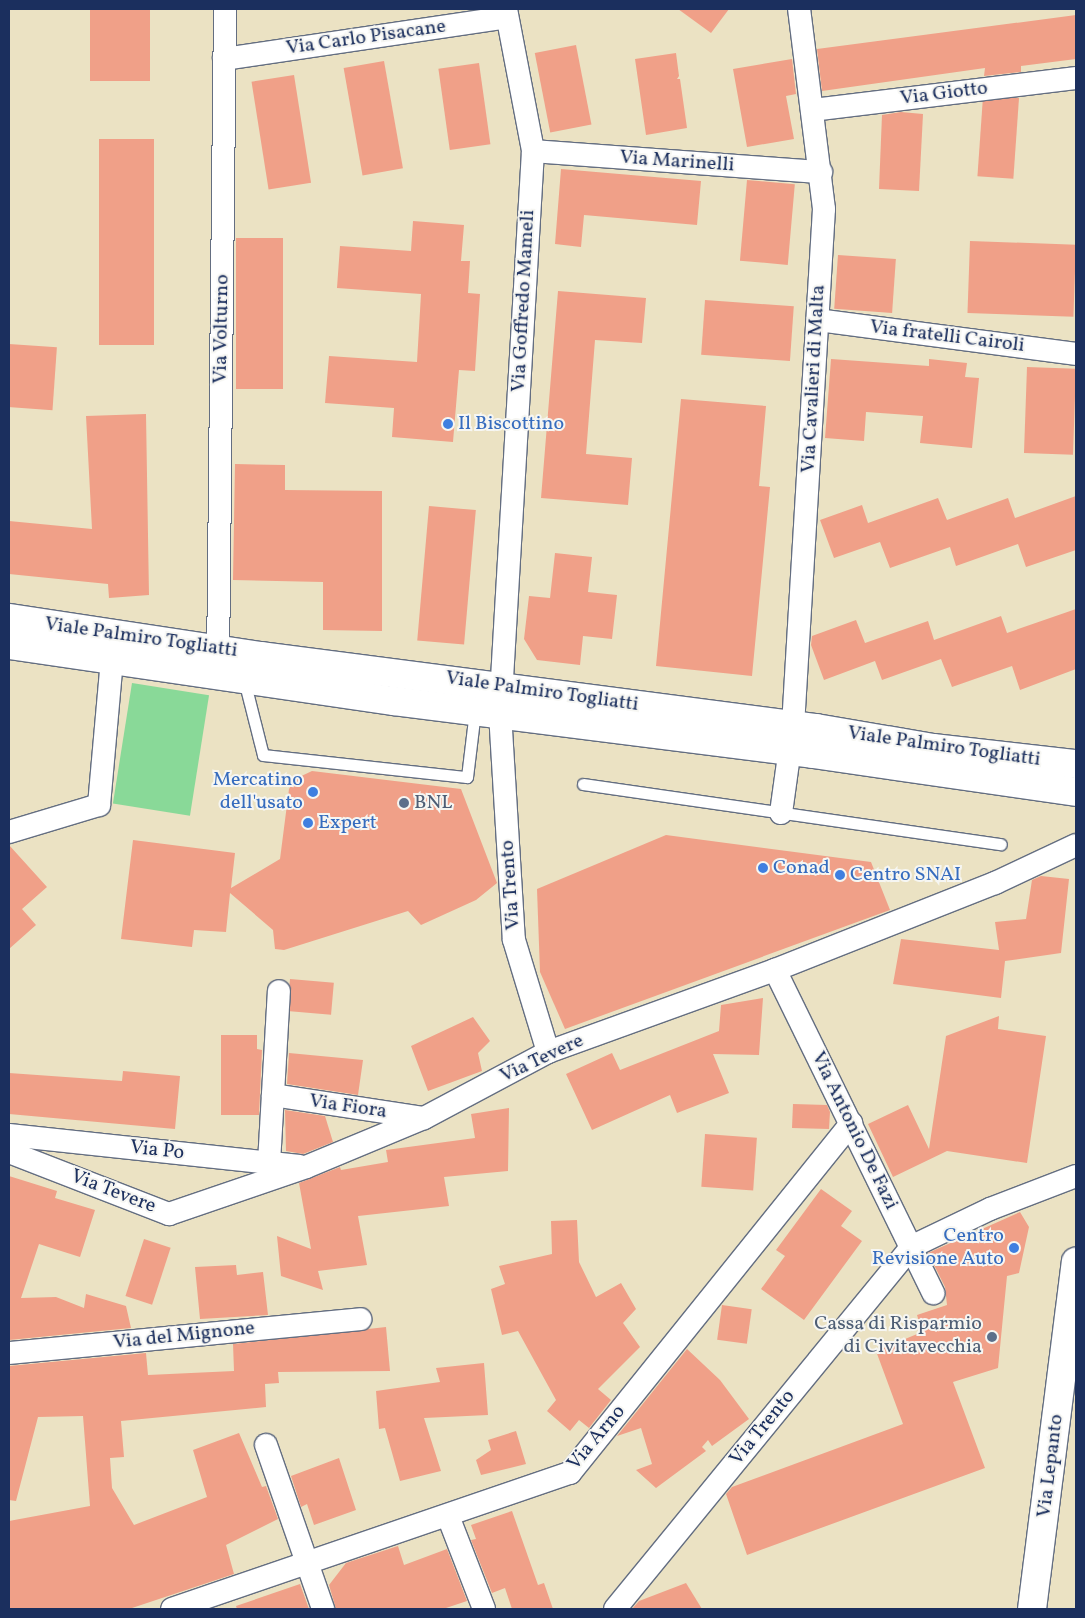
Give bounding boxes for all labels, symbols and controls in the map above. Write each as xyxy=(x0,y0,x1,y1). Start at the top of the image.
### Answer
street label: Via Carlo Pisacane xyxy=(285,15,447,61)
street label: Via Giotto xyxy=(899,77,989,111)
street label: Via Marinelli xyxy=(619,146,735,178)
street label: Via Goffredo Mameli xyxy=(507,209,541,393)
street label: Via Volturno xyxy=(209,274,235,384)
street label: Via Cavalieri di Malta xyxy=(797,284,831,474)
street label: Via fratelli Cairoli xyxy=(868,316,1026,358)
place label: Il Biscottino xyxy=(458,412,564,436)
marker: Il Biscottino xyxy=(442,418,454,430)
street label: Viale Palmiro Togliatti xyxy=(43,613,239,663)
street label: Viale Palmiro Togliatti xyxy=(444,667,640,717)
street label: Viale Palmiro Togliatti xyxy=(846,722,1042,772)
place label: Mercatino dell'usato xyxy=(213,768,303,815)
marker: Mercatino dell'usato xyxy=(307,786,319,798)
place label: BNL xyxy=(414,791,452,815)
marker: BNL xyxy=(398,797,410,809)
place label: Expert xyxy=(318,811,377,835)
marker: Expert xyxy=(302,817,314,829)
street label: Via Trento xyxy=(496,839,526,931)
place label: Conad xyxy=(773,856,830,880)
marker: Conad xyxy=(757,862,769,874)
place label: Centro SNAI xyxy=(850,863,961,887)
marker: Centro SNAI xyxy=(834,869,846,881)
street label: Via Tevere xyxy=(496,1029,588,1089)
street label: Via Antonio De Fazi xyxy=(805,1048,903,1214)
street label: Via Fiora xyxy=(308,1090,388,1124)
street label: Via Po xyxy=(129,1136,185,1166)
street label: Via Tevere xyxy=(67,1165,159,1219)
place label: Centro Revisione Auto xyxy=(872,1224,1004,1271)
marker: Centro Revisione Auto xyxy=(1008,1242,1020,1254)
place label: Cassa di Risparmio di Civitavecchia xyxy=(814,1313,982,1360)
street label: Via del Mignone xyxy=(112,1317,256,1355)
marker: Cassa di Risparmio di Civitavecchia xyxy=(986,1331,998,1343)
street label: Via Trento xyxy=(725,1385,801,1471)
street label: Via Arno xyxy=(563,1401,631,1475)
street label: Via Lepanto xyxy=(1033,1413,1069,1519)

